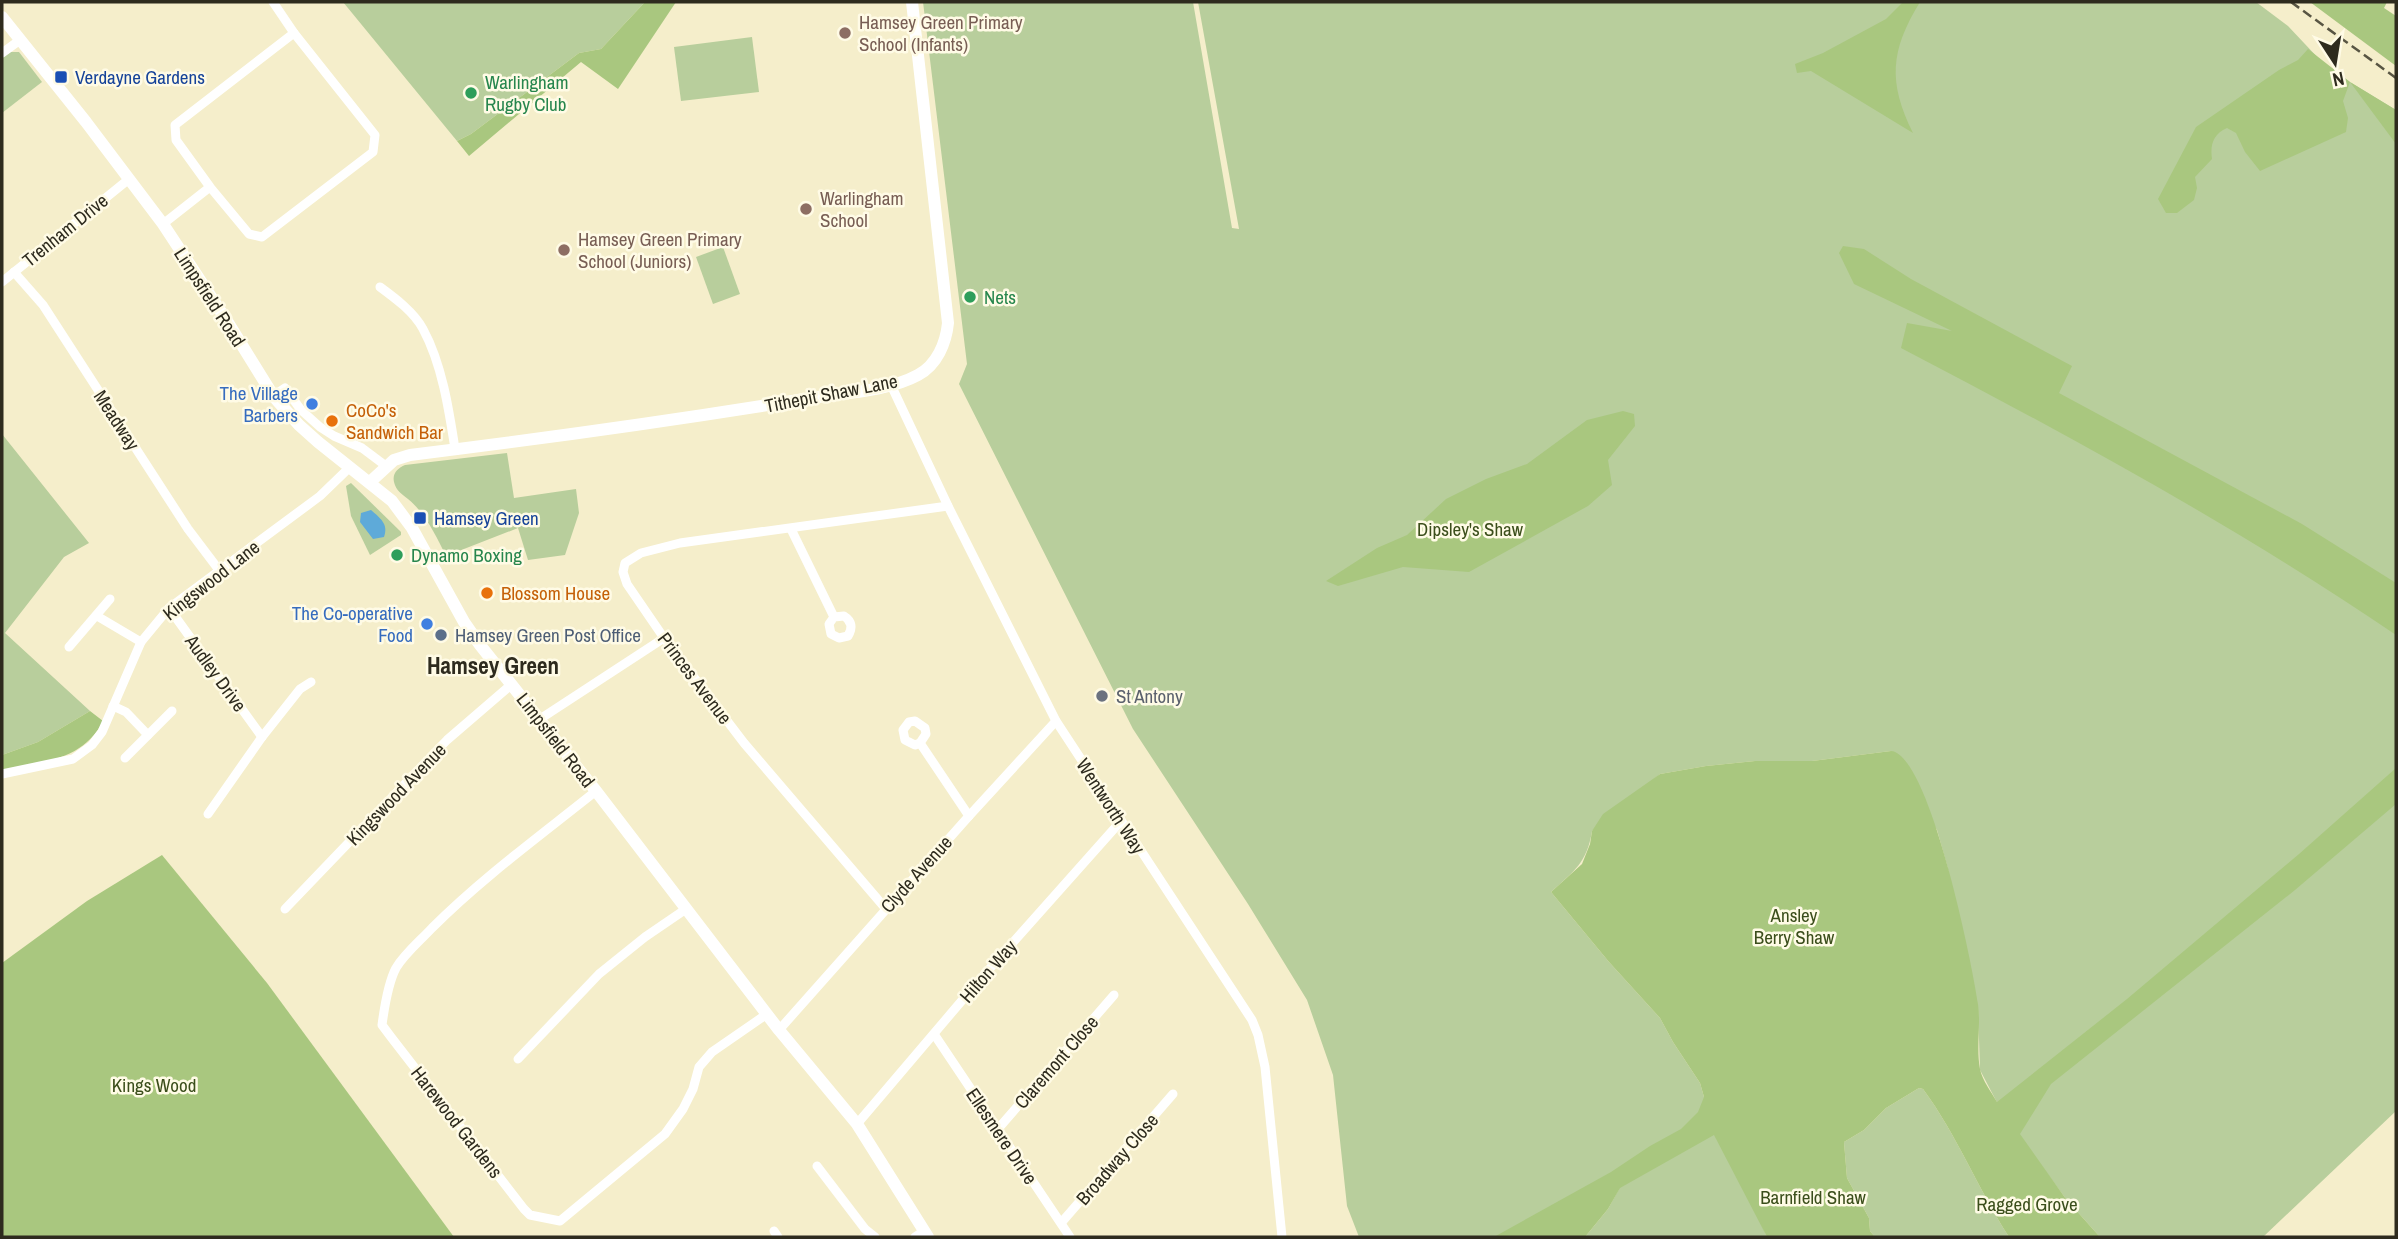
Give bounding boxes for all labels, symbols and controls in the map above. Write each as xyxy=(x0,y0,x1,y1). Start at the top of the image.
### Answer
place label: Hamsey Green Primary School (Infants) xyxy=(859,9,1023,57)
marker: Hamsey Green Primary School (Infants) xyxy=(837,25,853,41)
north arrow xyxy=(2300,28,2370,98)
place label: Verdayne Gardens xyxy=(75,64,205,90)
text: N xyxy=(2330,66,2347,94)
marker: Verdayne Gardens xyxy=(53,69,69,85)
place label: Warlingham Rugby Club xyxy=(485,69,568,117)
marker: Warlingham Rugby Club xyxy=(463,85,479,101)
place label: Warlingham School xyxy=(820,185,903,233)
street label: Trenham Drive xyxy=(17,187,113,273)
marker: Warlingham School xyxy=(798,201,814,217)
place label: Hamsey Green Primary School (Juniors) xyxy=(578,226,742,274)
street label: Limpsfield Road xyxy=(168,242,252,352)
marker: Hamsey Green Primary School (Juniors) xyxy=(556,242,572,258)
place label: Nets xyxy=(984,284,1016,310)
marker: Nets xyxy=(962,289,978,305)
street label: Tithepit Shaw Lane xyxy=(762,367,900,419)
place label: The Village Barbers xyxy=(219,380,298,428)
street label: Meadway xyxy=(88,385,146,455)
marker: The Village Barbers xyxy=(304,396,320,412)
place label: CoCo's Sandwich Bar xyxy=(346,397,444,445)
marker: CoCo's Sandwich Bar xyxy=(324,413,340,429)
place label: Hamsey Green xyxy=(434,505,539,531)
marker: Hamsey Green xyxy=(412,510,428,526)
park label: Dipsley's Shaw xyxy=(1417,516,1524,542)
street label: Kingswood Lane xyxy=(157,534,265,626)
place label: Dynamo Boxing xyxy=(411,542,522,568)
marker: Dynamo Boxing xyxy=(389,547,405,563)
place label: Blossom House xyxy=(501,580,610,606)
marker: Blossom House xyxy=(479,585,495,601)
place label: The Co-operative Food xyxy=(292,600,413,648)
marker: The Co-operative Food xyxy=(419,616,435,632)
place label: Hamsey Green Post Office xyxy=(455,622,641,648)
marker: Hamsey Green Post Office xyxy=(433,627,449,643)
street label: Princes Avenue xyxy=(652,627,738,729)
street label: Audley Drive xyxy=(179,628,253,717)
district label: Hamsey Green xyxy=(427,650,559,681)
place label: St Antony xyxy=(1116,683,1183,709)
street label: Limpsfield Road xyxy=(511,687,601,793)
marker: St Antony xyxy=(1094,688,1110,704)
street label: Kingswood Avenue xyxy=(340,737,452,851)
street label: Wentworth Way xyxy=(1070,753,1152,859)
street label: Clyde Avenue xyxy=(874,830,958,918)
park label: Ansley Berry Shaw xyxy=(1754,902,1835,950)
street label: Hilton Way xyxy=(953,934,1023,1008)
street label: Claremont Close xyxy=(1008,1010,1104,1114)
street label: Harewood Gardens xyxy=(405,1061,509,1183)
park label: Kings Wood xyxy=(112,1072,196,1098)
street label: Ellesmere Drive xyxy=(960,1083,1044,1189)
street label: Broadway Close xyxy=(1070,1108,1164,1210)
park label: Barnfield Shaw xyxy=(1760,1184,1867,1210)
park label: Ragged Grove xyxy=(1976,1191,2078,1217)

